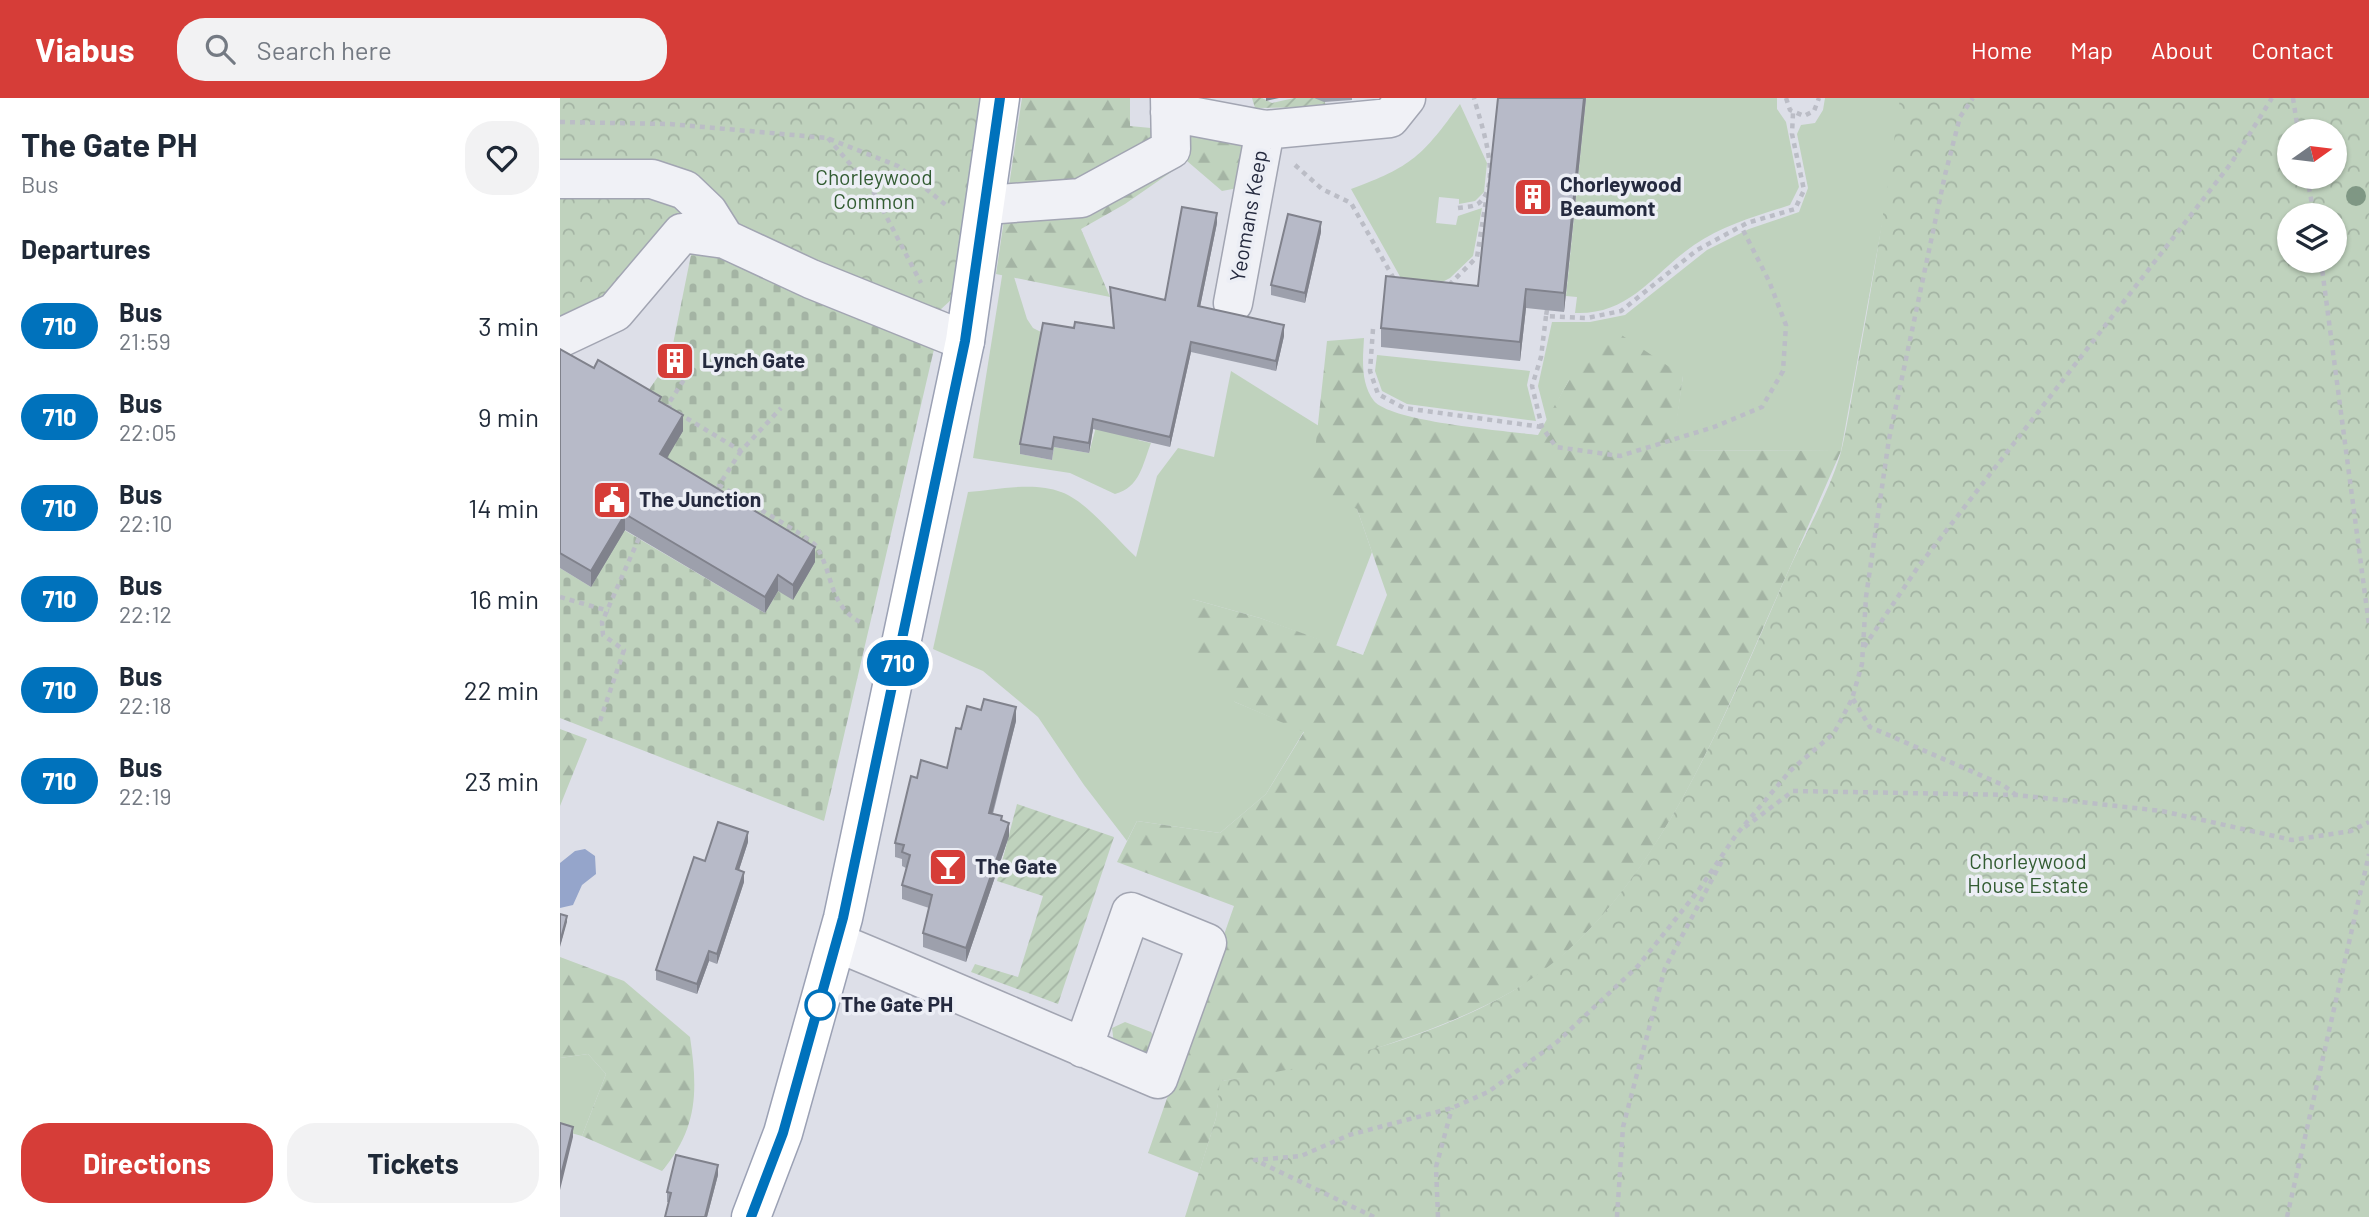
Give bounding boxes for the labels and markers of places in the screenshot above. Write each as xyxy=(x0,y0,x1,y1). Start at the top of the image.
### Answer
place label: Chorleywood Beaumont xyxy=(1560,171,1682,220)
building icon: Chorleywood Beaumont xyxy=(1512,176,1554,218)
building icon: Lynch Gate xyxy=(654,340,696,382)
place label: Lynch Gate xyxy=(702,347,805,372)
public building icon: The Junction xyxy=(591,479,633,521)
place label: The Junction xyxy=(639,486,761,511)
bar icon: The Gate xyxy=(927,846,969,888)
place label: The Gate xyxy=(975,853,1057,878)
marker: The Gate PH xyxy=(805,990,835,1020)
place label: The Gate PH xyxy=(841,991,953,1016)

